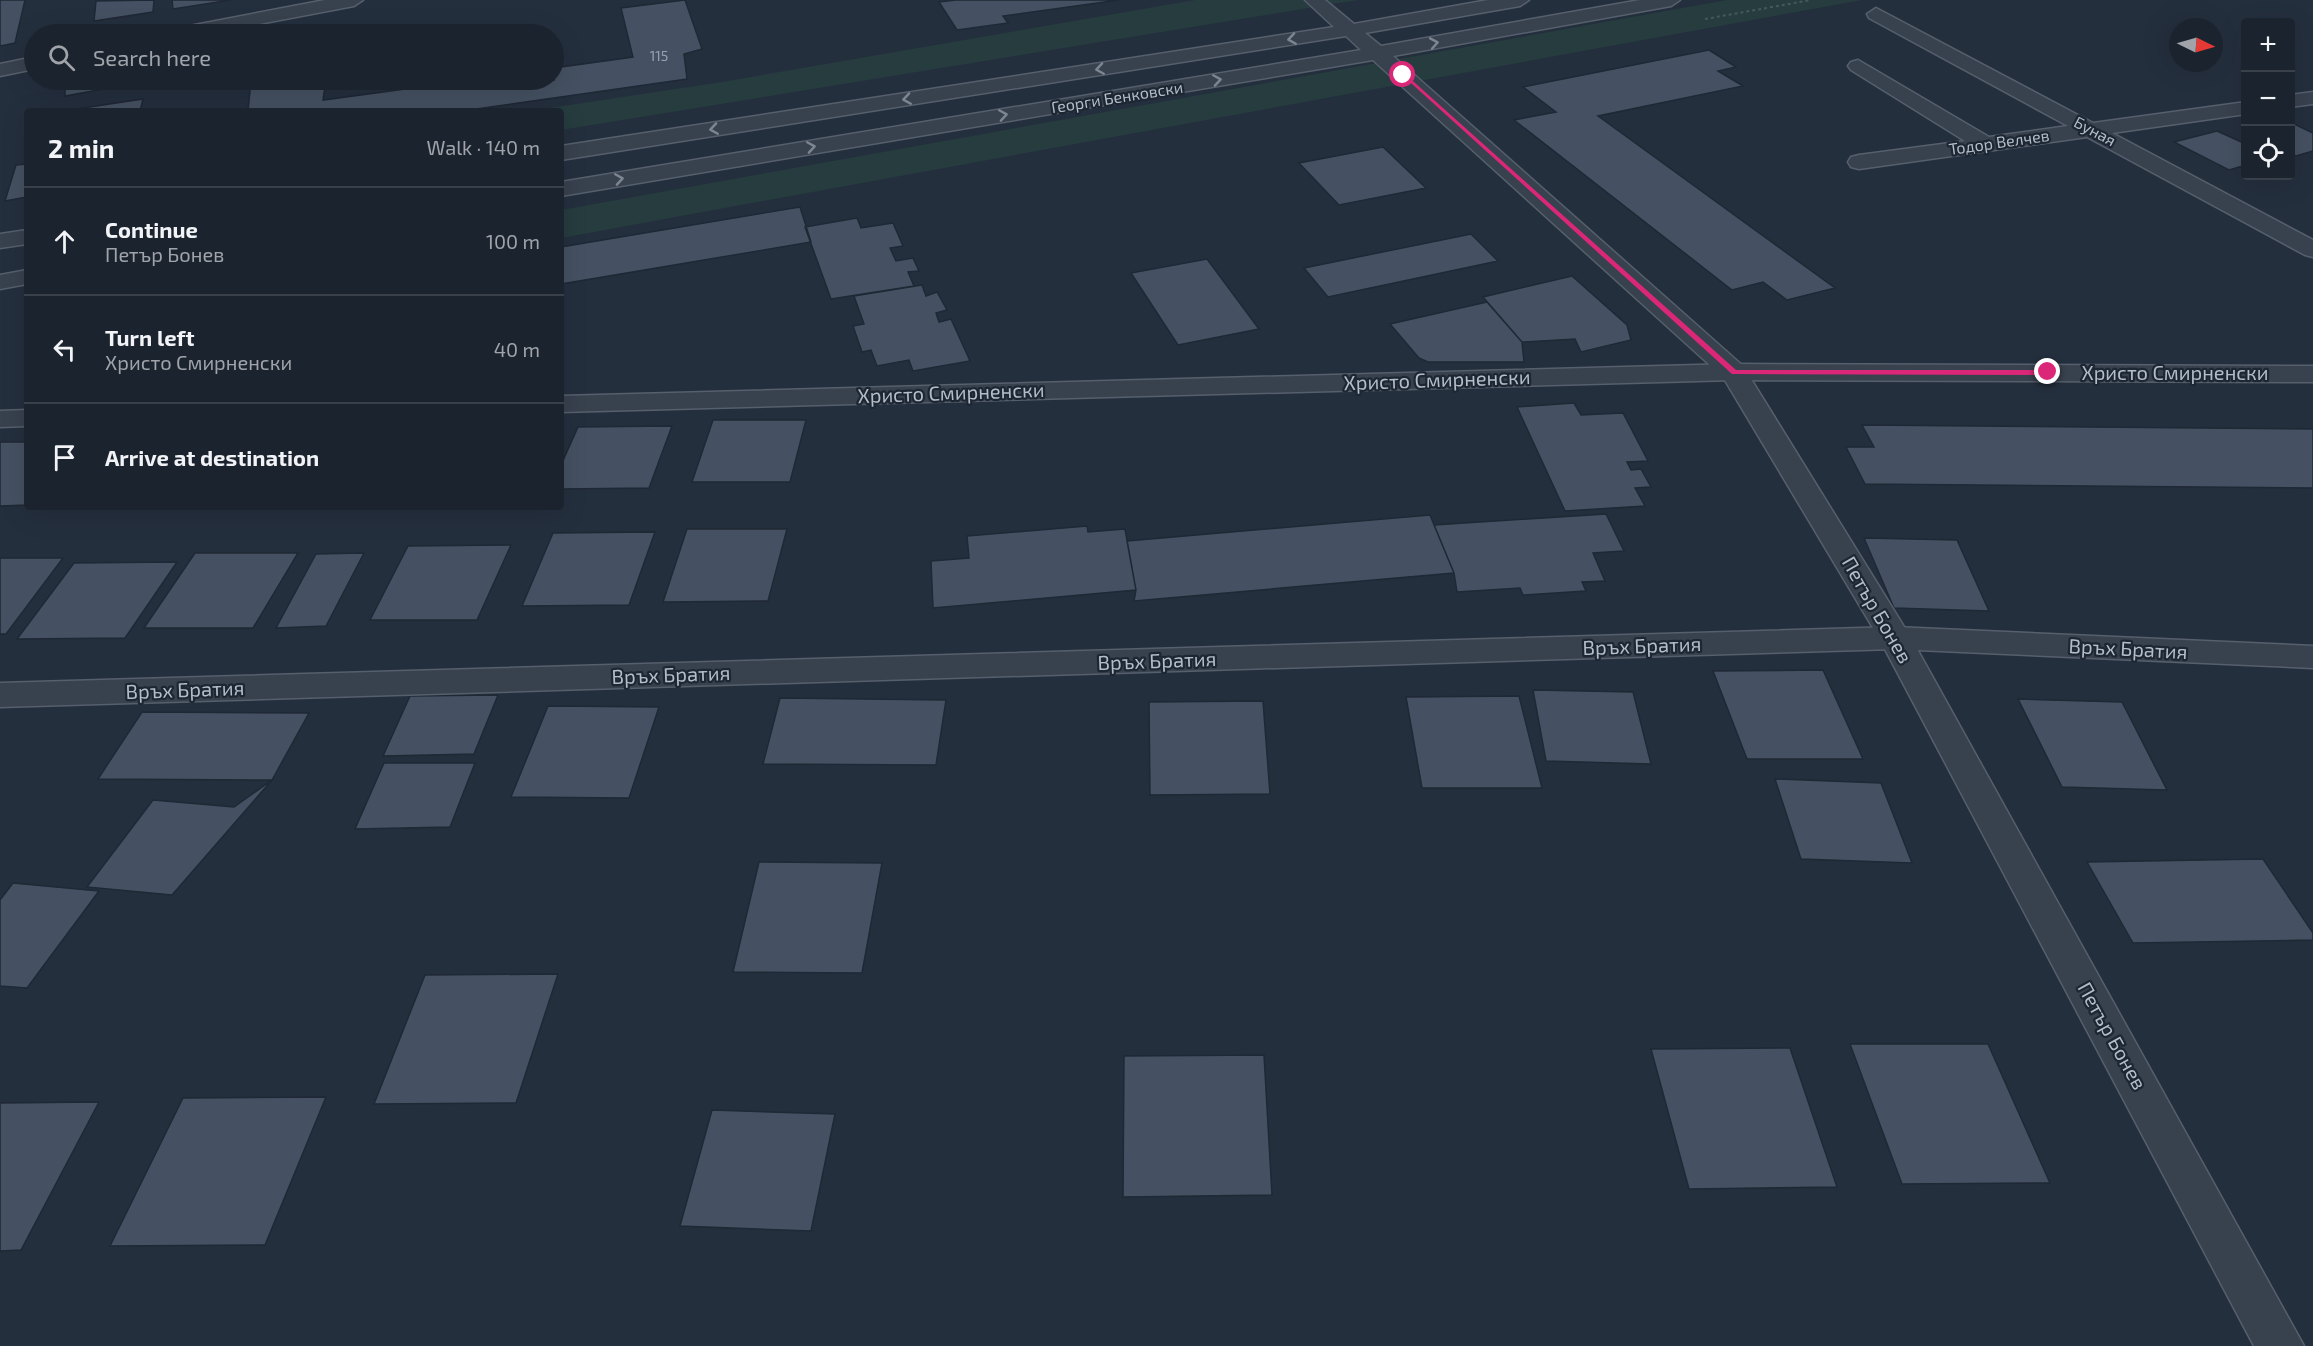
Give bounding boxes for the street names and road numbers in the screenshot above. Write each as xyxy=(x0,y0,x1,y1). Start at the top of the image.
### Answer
street label: Георги Бенковски xyxy=(1050,77,1184,116)
street label: Буная xyxy=(2071,112,2119,150)
street label: Тодор Велчев xyxy=(1947,125,2050,158)
street label: Христо Смирненски xyxy=(2081,360,2269,384)
street label: Христо Смирненски xyxy=(1343,364,1531,394)
street label: Христо Смирненски xyxy=(857,377,1045,407)
street label: Петър Бонев xyxy=(1838,552,1918,667)
street label: Връх Братия xyxy=(1582,631,1702,659)
street label: Връх Братия xyxy=(2068,633,2188,663)
street label: Връх Братия xyxy=(1097,646,1217,674)
street label: Връх Братия xyxy=(611,660,731,688)
street label: Връх Братия xyxy=(125,675,245,703)
street label: Петър Бонев xyxy=(2073,978,2152,1093)

